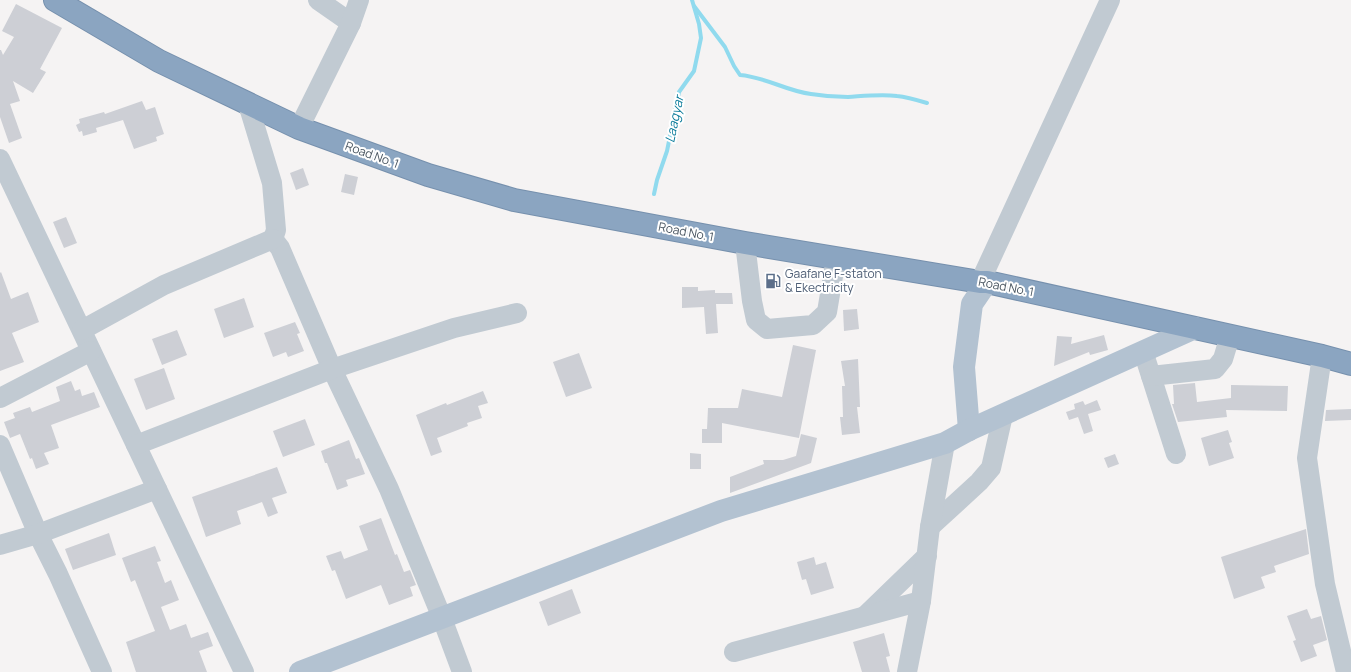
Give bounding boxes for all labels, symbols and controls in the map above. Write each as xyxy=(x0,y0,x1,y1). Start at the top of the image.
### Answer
water label: Laagyar xyxy=(660,92,688,144)
street label: Road No. 1 xyxy=(343,137,401,172)
street label: Road No. 1 xyxy=(657,218,715,245)
place label: Gaafane F-staton & Ekectricity xyxy=(785,265,882,296)
fuel station icon: Gaafane F-staton & Ekectricity xyxy=(764,272,782,290)
street label: Road No. 1 xyxy=(977,273,1035,300)

